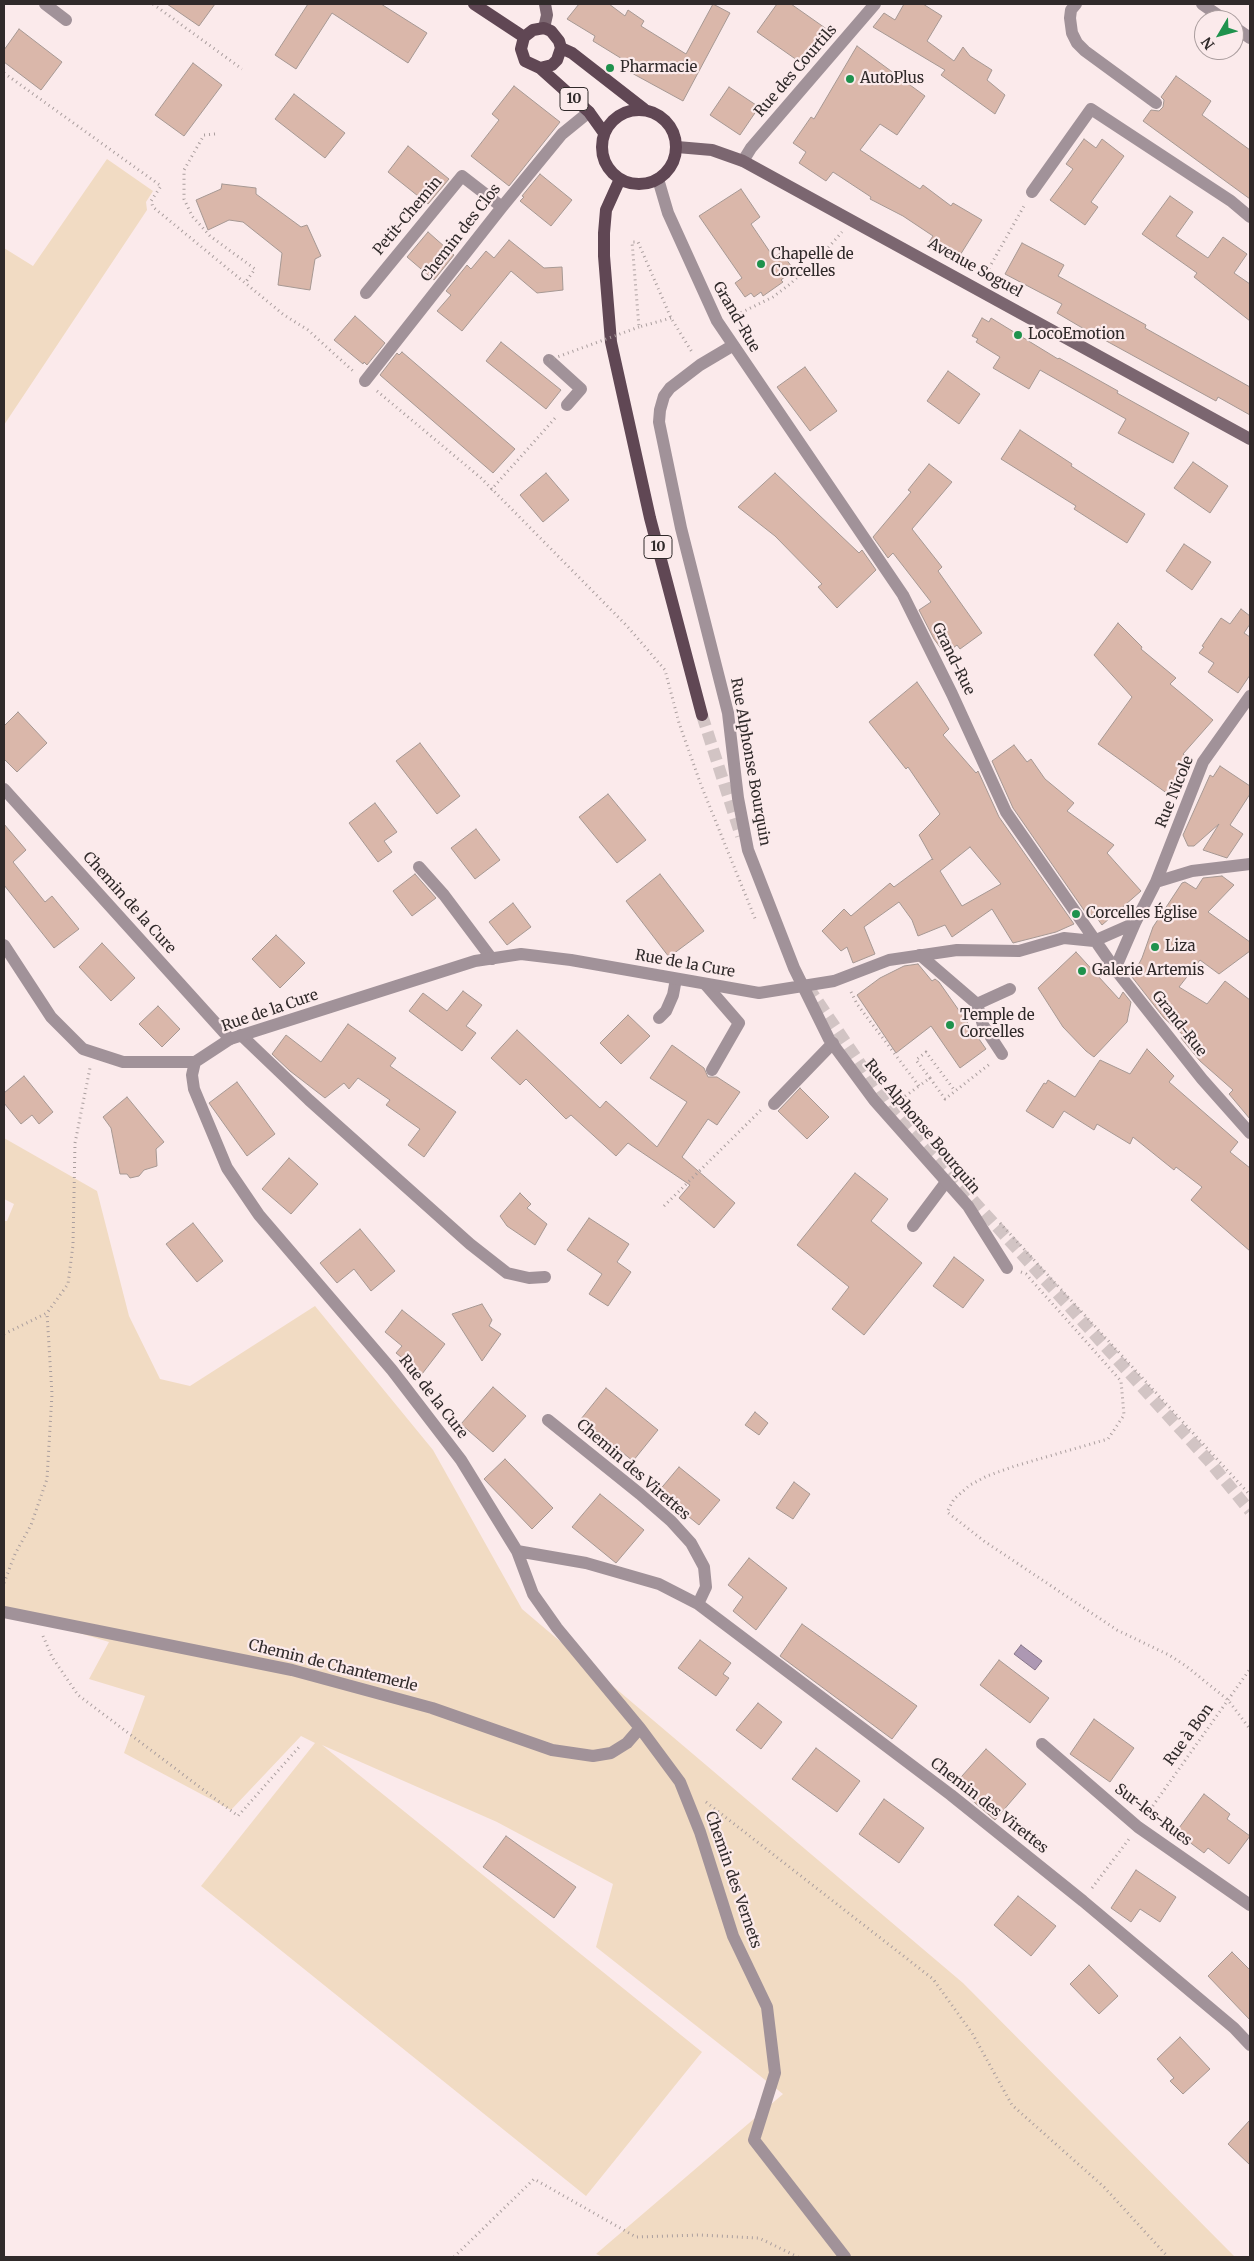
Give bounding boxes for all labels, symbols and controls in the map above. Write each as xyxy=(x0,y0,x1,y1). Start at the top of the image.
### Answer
north arrow xyxy=(1194,10,1244,60)
street label: Rue des Courtils xyxy=(751,21,841,121)
text: N xyxy=(1197,34,1218,53)
place label: Pharmacie xyxy=(620,59,697,77)
marker: Pharmacie xyxy=(604,62,616,74)
place label: AutoPlus xyxy=(860,70,924,88)
marker: AutoPlus xyxy=(844,73,856,85)
road number: 10 xyxy=(560,88,588,110)
street label: Petit-Chemin xyxy=(370,173,446,259)
street label: Chemin des Clos xyxy=(417,180,505,286)
street label: Avenue Soguel xyxy=(925,235,1025,301)
place label: Chapelle de Corcelles xyxy=(771,246,854,281)
marker: Chapelle de Corcelles xyxy=(755,258,767,270)
street label: Grand-Rue xyxy=(709,279,763,355)
place label: LocoEmotion xyxy=(1028,326,1125,344)
marker: LocoEmotion xyxy=(1012,329,1024,341)
road number: 10 xyxy=(644,536,672,558)
street label: Grand-Rue xyxy=(928,620,978,698)
street label: Rue Alphonse Bourquin xyxy=(726,677,774,847)
street label: Rue Nicole xyxy=(1152,754,1198,830)
street label: Chemin de la Cure xyxy=(79,848,179,958)
place label: Corcelles Église xyxy=(1086,905,1197,923)
marker: Corcelles Église xyxy=(1070,908,1082,920)
place label: Liza xyxy=(1165,938,1196,956)
marker: Liza xyxy=(1149,941,1161,953)
street label: Rue de la Cure xyxy=(634,946,736,982)
place label: Galerie Artemis xyxy=(1092,962,1204,980)
marker: Galerie Artemis xyxy=(1076,965,1088,977)
street label: Rue de la Cure xyxy=(219,986,321,1036)
street label: Grand-Rue xyxy=(1148,988,1210,1060)
place label: Temple de Corcelles xyxy=(960,1007,1034,1042)
marker: Temple de Corcelles xyxy=(944,1019,956,1031)
street label: Rue Alphonse Bourquin xyxy=(860,1056,984,1198)
street label: Rue de la Cure xyxy=(395,1352,471,1442)
street label: Chemin des Virettes xyxy=(573,1416,693,1524)
street label: Chemin de Chantemerle xyxy=(247,1636,419,1696)
street label: Rue à Bon xyxy=(1161,1701,1217,1769)
street label: Chemin des Virettes xyxy=(927,1754,1051,1858)
street label: Sur-les-Rues xyxy=(1111,1780,1195,1850)
street label: Chemin des Vernets xyxy=(701,1809,765,1951)

